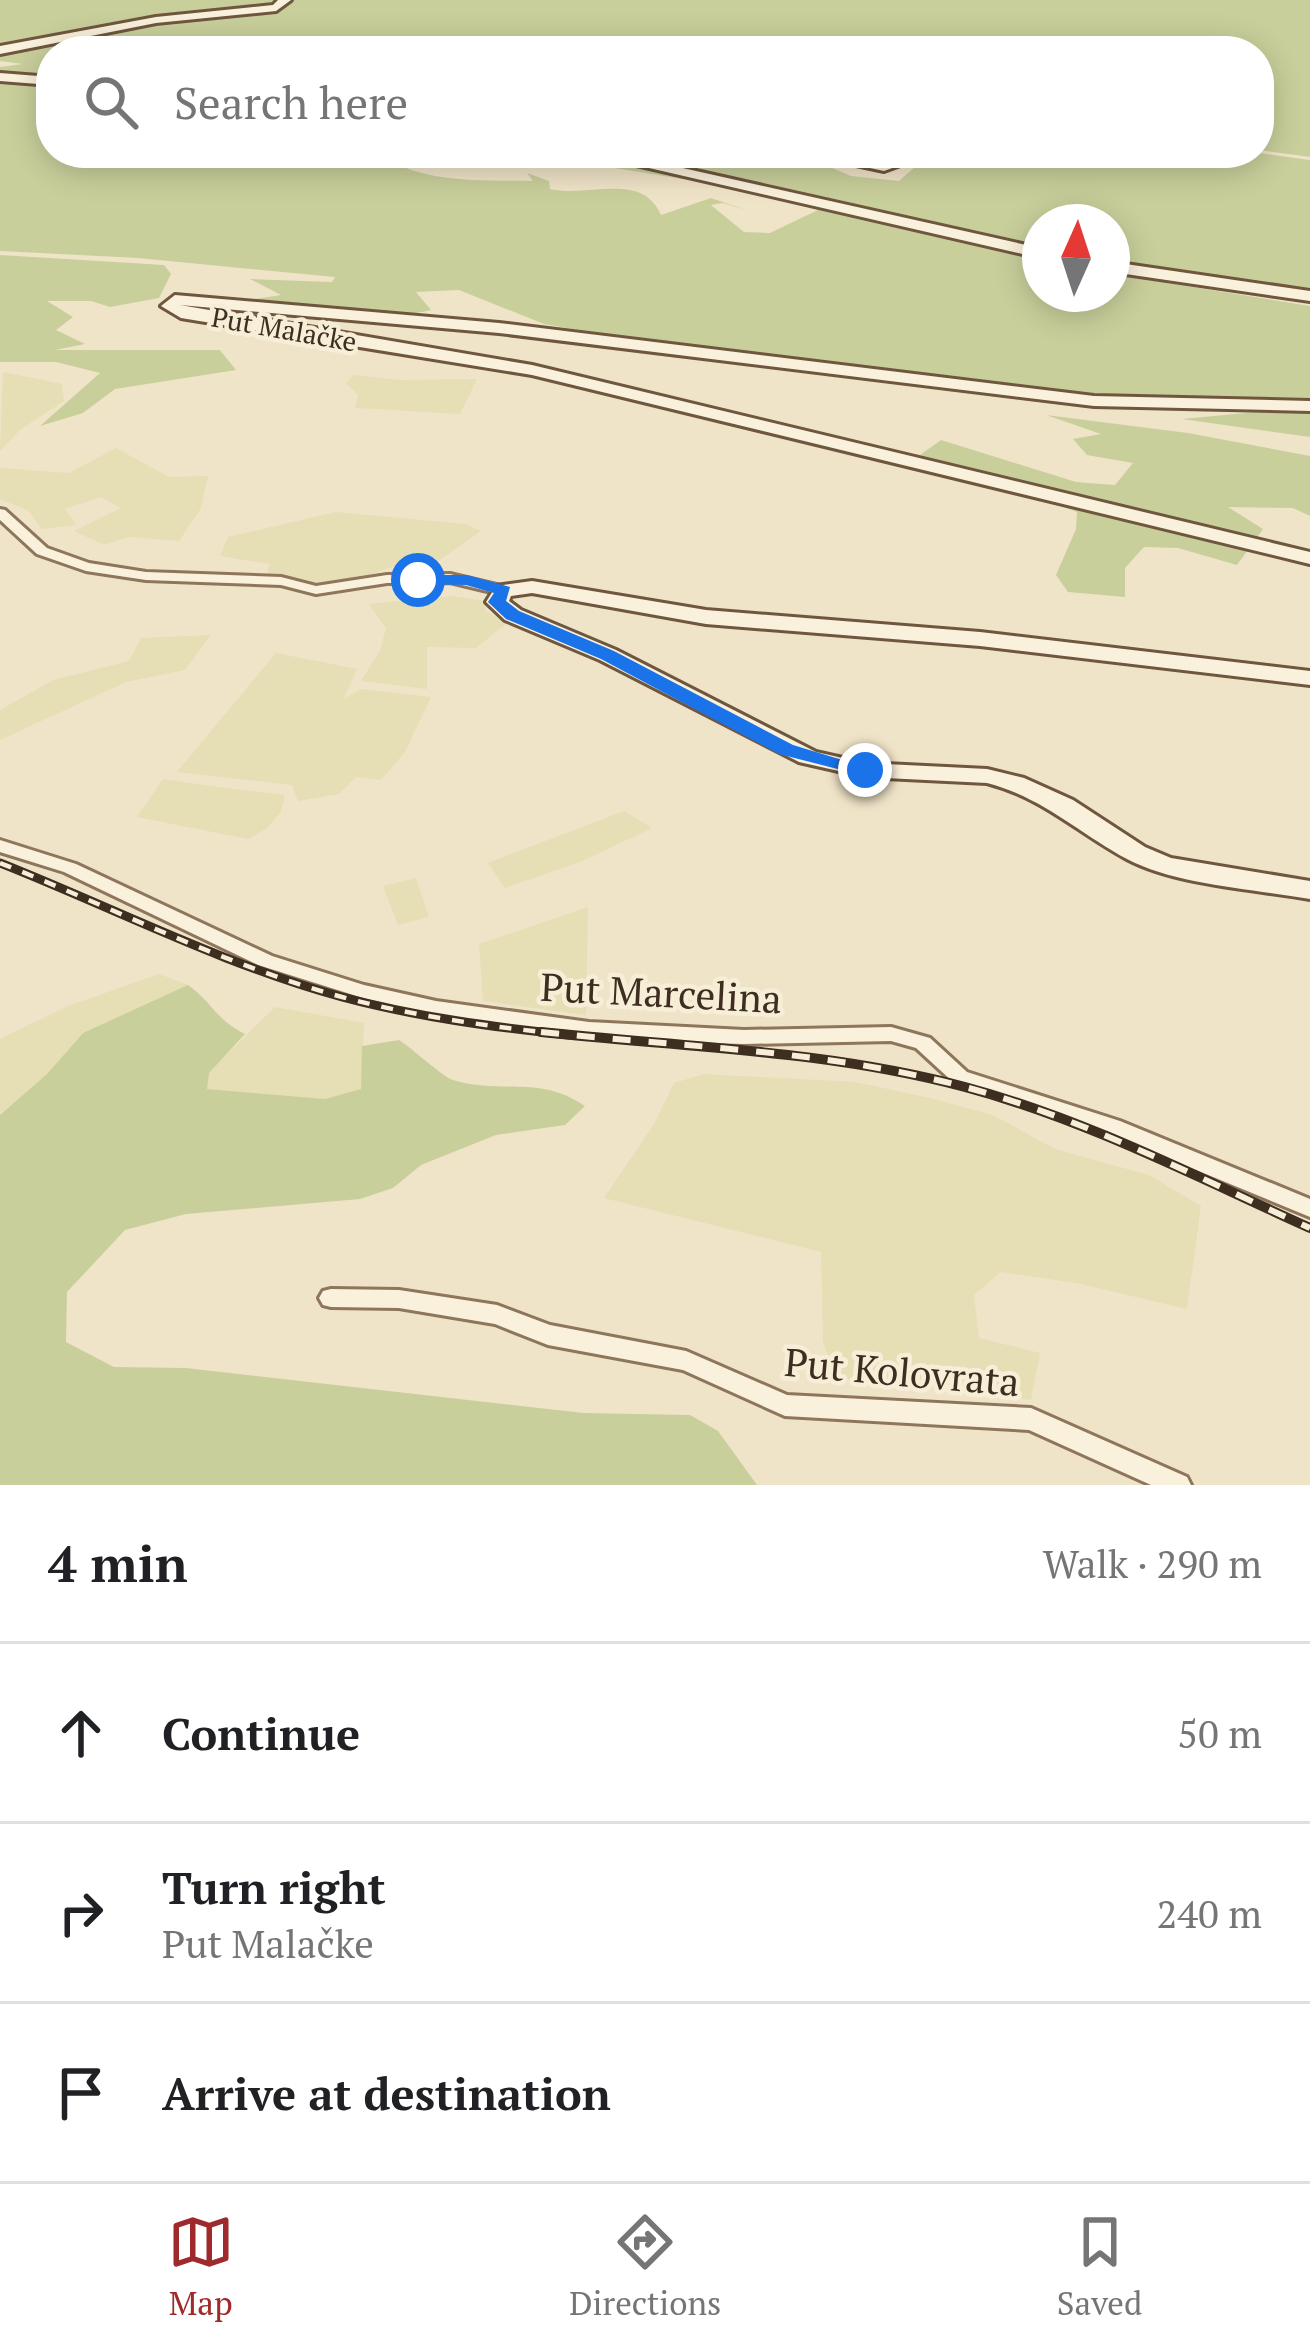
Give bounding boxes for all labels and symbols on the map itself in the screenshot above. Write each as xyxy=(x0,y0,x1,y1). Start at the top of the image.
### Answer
north arrow xyxy=(1022,204,1130,312)
street label: Put Malačke xyxy=(209,299,360,359)
route start xyxy=(391,553,445,607)
route end xyxy=(838,743,892,797)
street label: Put Marcelina xyxy=(539,960,783,1024)
street label: Put Kolovrata xyxy=(782,1335,1022,1407)

